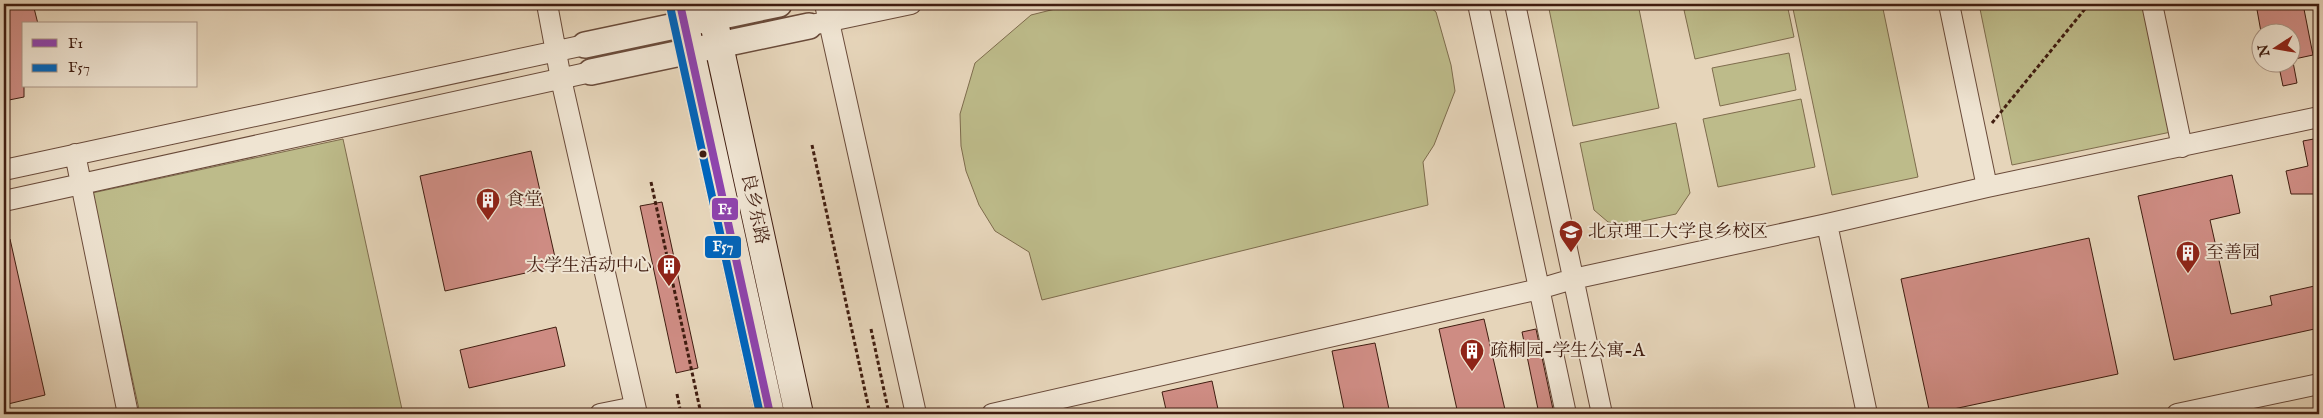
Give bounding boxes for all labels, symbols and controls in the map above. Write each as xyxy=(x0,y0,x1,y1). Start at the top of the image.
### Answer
legend xyxy=(22,22,198,88)
north arrow xyxy=(2250,22,2300,72)
text: F1 xyxy=(68,34,83,53)
text: N xyxy=(2254,43,2275,59)
text: F57 xyxy=(68,58,90,77)
unlabelled marker xyxy=(698,149,708,159)
street label: 良乡东路 xyxy=(735,171,773,247)
building icon: 食堂 xyxy=(475,187,501,221)
place label: 食堂 xyxy=(506,189,542,212)
line badge: F1 xyxy=(711,197,739,221)
text: F1 xyxy=(718,201,732,219)
school or university icon: 北京理工大学良乡校区 xyxy=(1558,219,1584,253)
place label: 北京理工大学良乡校区 xyxy=(1588,221,1768,244)
line badge: F57 xyxy=(704,235,742,259)
text: F57 xyxy=(713,238,734,256)
building icon: 至善园 xyxy=(2175,240,2201,274)
place label: 至善园 xyxy=(2206,242,2260,265)
building icon: 大学生活动中心 xyxy=(656,253,682,287)
place label: 大学生活动中心 xyxy=(526,255,652,278)
building icon: 疏桐园-学生公寓-A xyxy=(1459,338,1485,372)
place label: 疏桐园-学生公寓-A xyxy=(1490,340,1646,363)

